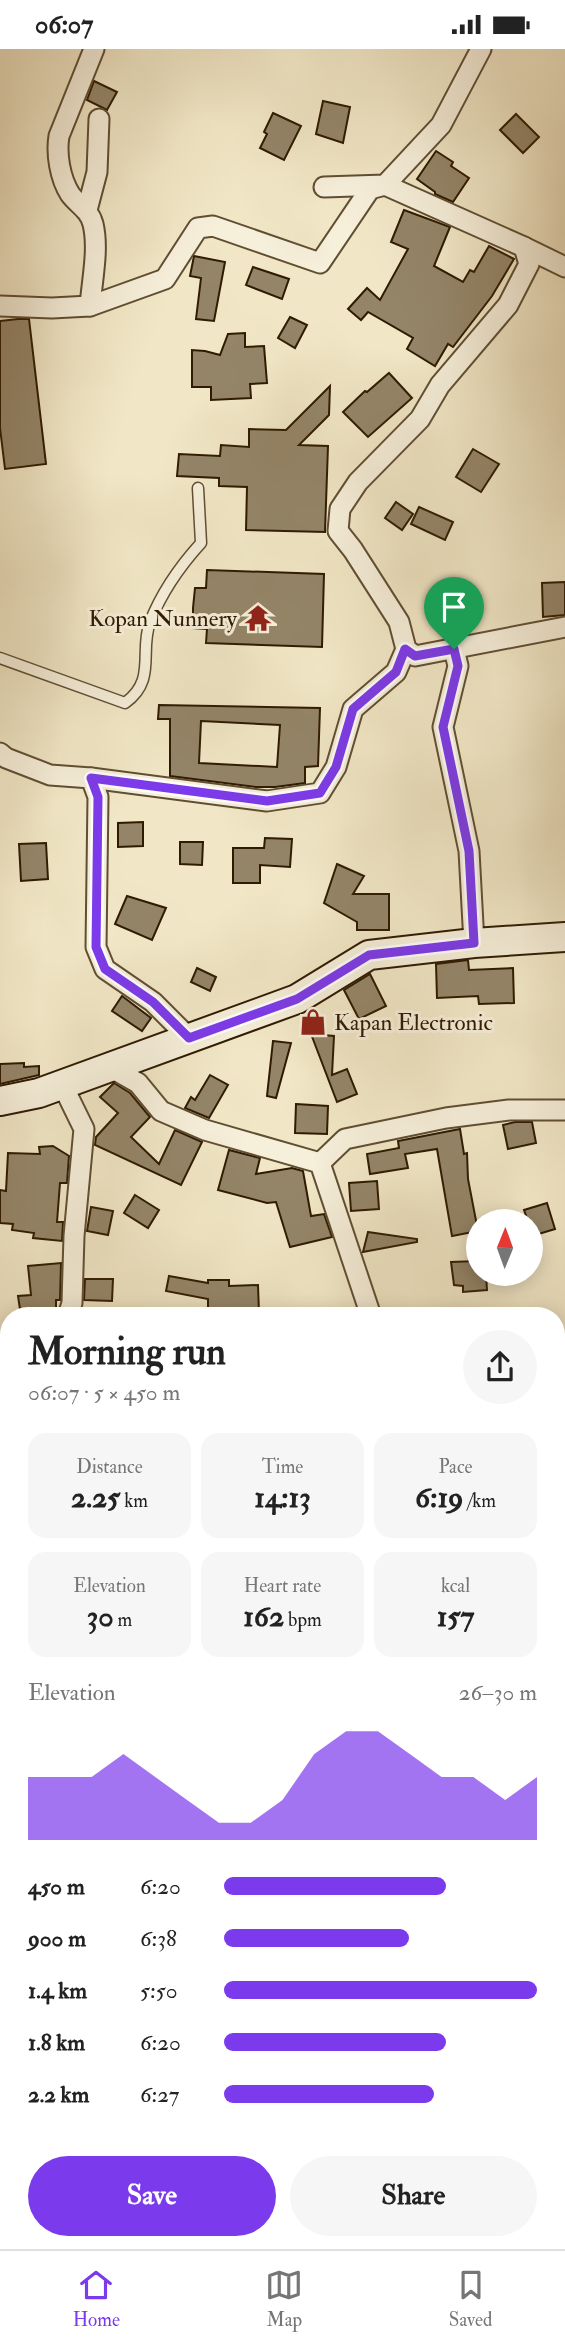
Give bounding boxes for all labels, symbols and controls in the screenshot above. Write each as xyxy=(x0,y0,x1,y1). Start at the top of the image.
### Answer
text: 06:07 xyxy=(35,9,93,41)
pin xyxy=(424,577,484,649)
icon: arrive xyxy=(435,588,473,626)
temple icon: Kopan Nunnery xyxy=(243,603,273,633)
place label: Kopan Nunnery xyxy=(88,604,238,634)
shop icon: Kapan Electronic xyxy=(298,1007,328,1037)
place label: Kapan Electronic xyxy=(334,1008,493,1038)
north arrow xyxy=(466,1209,542,1286)
map controls xyxy=(466,1209,543,1286)
text: Morning run xyxy=(28,1328,226,1376)
button: share xyxy=(463,1330,537,1404)
text: 06:07 · 5 × 450 m xyxy=(28,1378,180,1407)
text: Distance xyxy=(76,1455,143,1479)
text: Time xyxy=(262,1455,303,1479)
text: Pace xyxy=(438,1455,473,1479)
text: 2.25 xyxy=(71,1479,120,1516)
text: 14:13 xyxy=(254,1479,311,1516)
text: 6:19 xyxy=(415,1479,463,1516)
text: km xyxy=(120,1489,148,1513)
text: /km xyxy=(463,1489,496,1513)
text: Elevation xyxy=(73,1574,146,1598)
text: Heart rate xyxy=(244,1574,321,1598)
text: kcal xyxy=(441,1574,470,1598)
text: 30 xyxy=(87,1598,114,1635)
text: 162 xyxy=(243,1598,284,1635)
text: 157 xyxy=(437,1598,474,1635)
text: m xyxy=(114,1608,132,1632)
text: bpm xyxy=(284,1608,322,1632)
text: Elevation xyxy=(28,1678,116,1707)
text: 26–30 m xyxy=(459,1678,537,1707)
text: 450 m xyxy=(28,1872,85,1901)
text: 6:20 xyxy=(140,1872,181,1901)
text: 900 m xyxy=(28,1924,86,1953)
text: 6:38 xyxy=(140,1924,177,1953)
text: 1.4 km xyxy=(28,1976,87,2005)
text: 5:50 xyxy=(140,1976,178,2005)
text: 1.8 km xyxy=(28,2028,85,2057)
text: 6:20 xyxy=(140,2028,181,2057)
text: 2.2 km xyxy=(28,2080,89,2109)
text: 6:27 xyxy=(140,2080,179,2109)
button: Save xyxy=(28,2156,276,2236)
button: Share xyxy=(290,2156,537,2236)
tab: Home xyxy=(73,2266,120,2332)
tab: Map xyxy=(265,2266,303,2332)
tab: Saved xyxy=(449,2266,492,2332)

